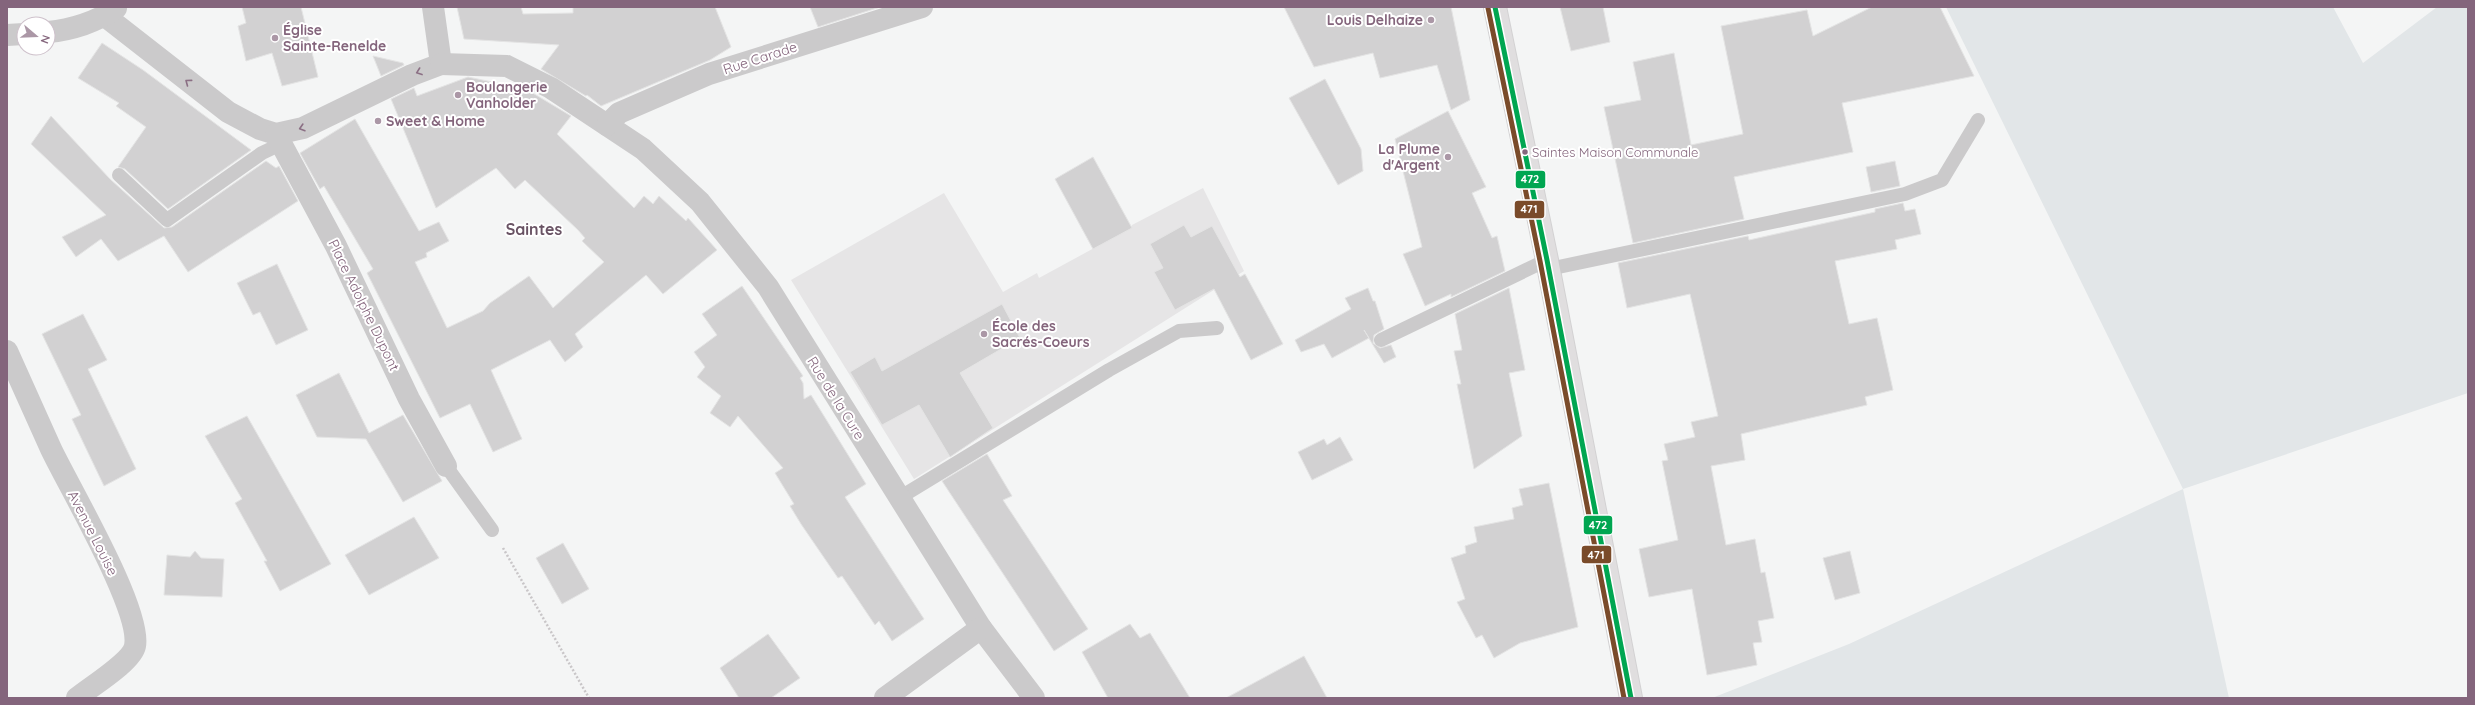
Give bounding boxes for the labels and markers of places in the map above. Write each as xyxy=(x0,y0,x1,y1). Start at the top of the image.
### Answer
place label: Louis Delhaize xyxy=(1327,11,1423,29)
marker: Louis Delhaize xyxy=(1426,15,1436,25)
place label: Église Sainte-Renelde xyxy=(283,21,386,55)
marker: Église Sainte-Renelde xyxy=(270,33,280,43)
place label: Boulangerie Vanholder xyxy=(466,78,548,112)
marker: Boulangerie Vanholder xyxy=(453,90,463,100)
place label: Sweet & Home xyxy=(386,112,485,130)
marker: Sweet & Home xyxy=(373,116,383,126)
place label: La Plume d'Argent xyxy=(1378,140,1440,174)
place label: Saintes Maison Communale xyxy=(1532,144,1698,160)
marker: Saintes Maison Communale xyxy=(1520,147,1530,157)
marker: La Plume d'Argent xyxy=(1443,152,1453,162)
place label: École des Sacrés-Coeurs xyxy=(992,317,1090,351)
marker: École des Sacrés-Coeurs xyxy=(979,329,989,339)

